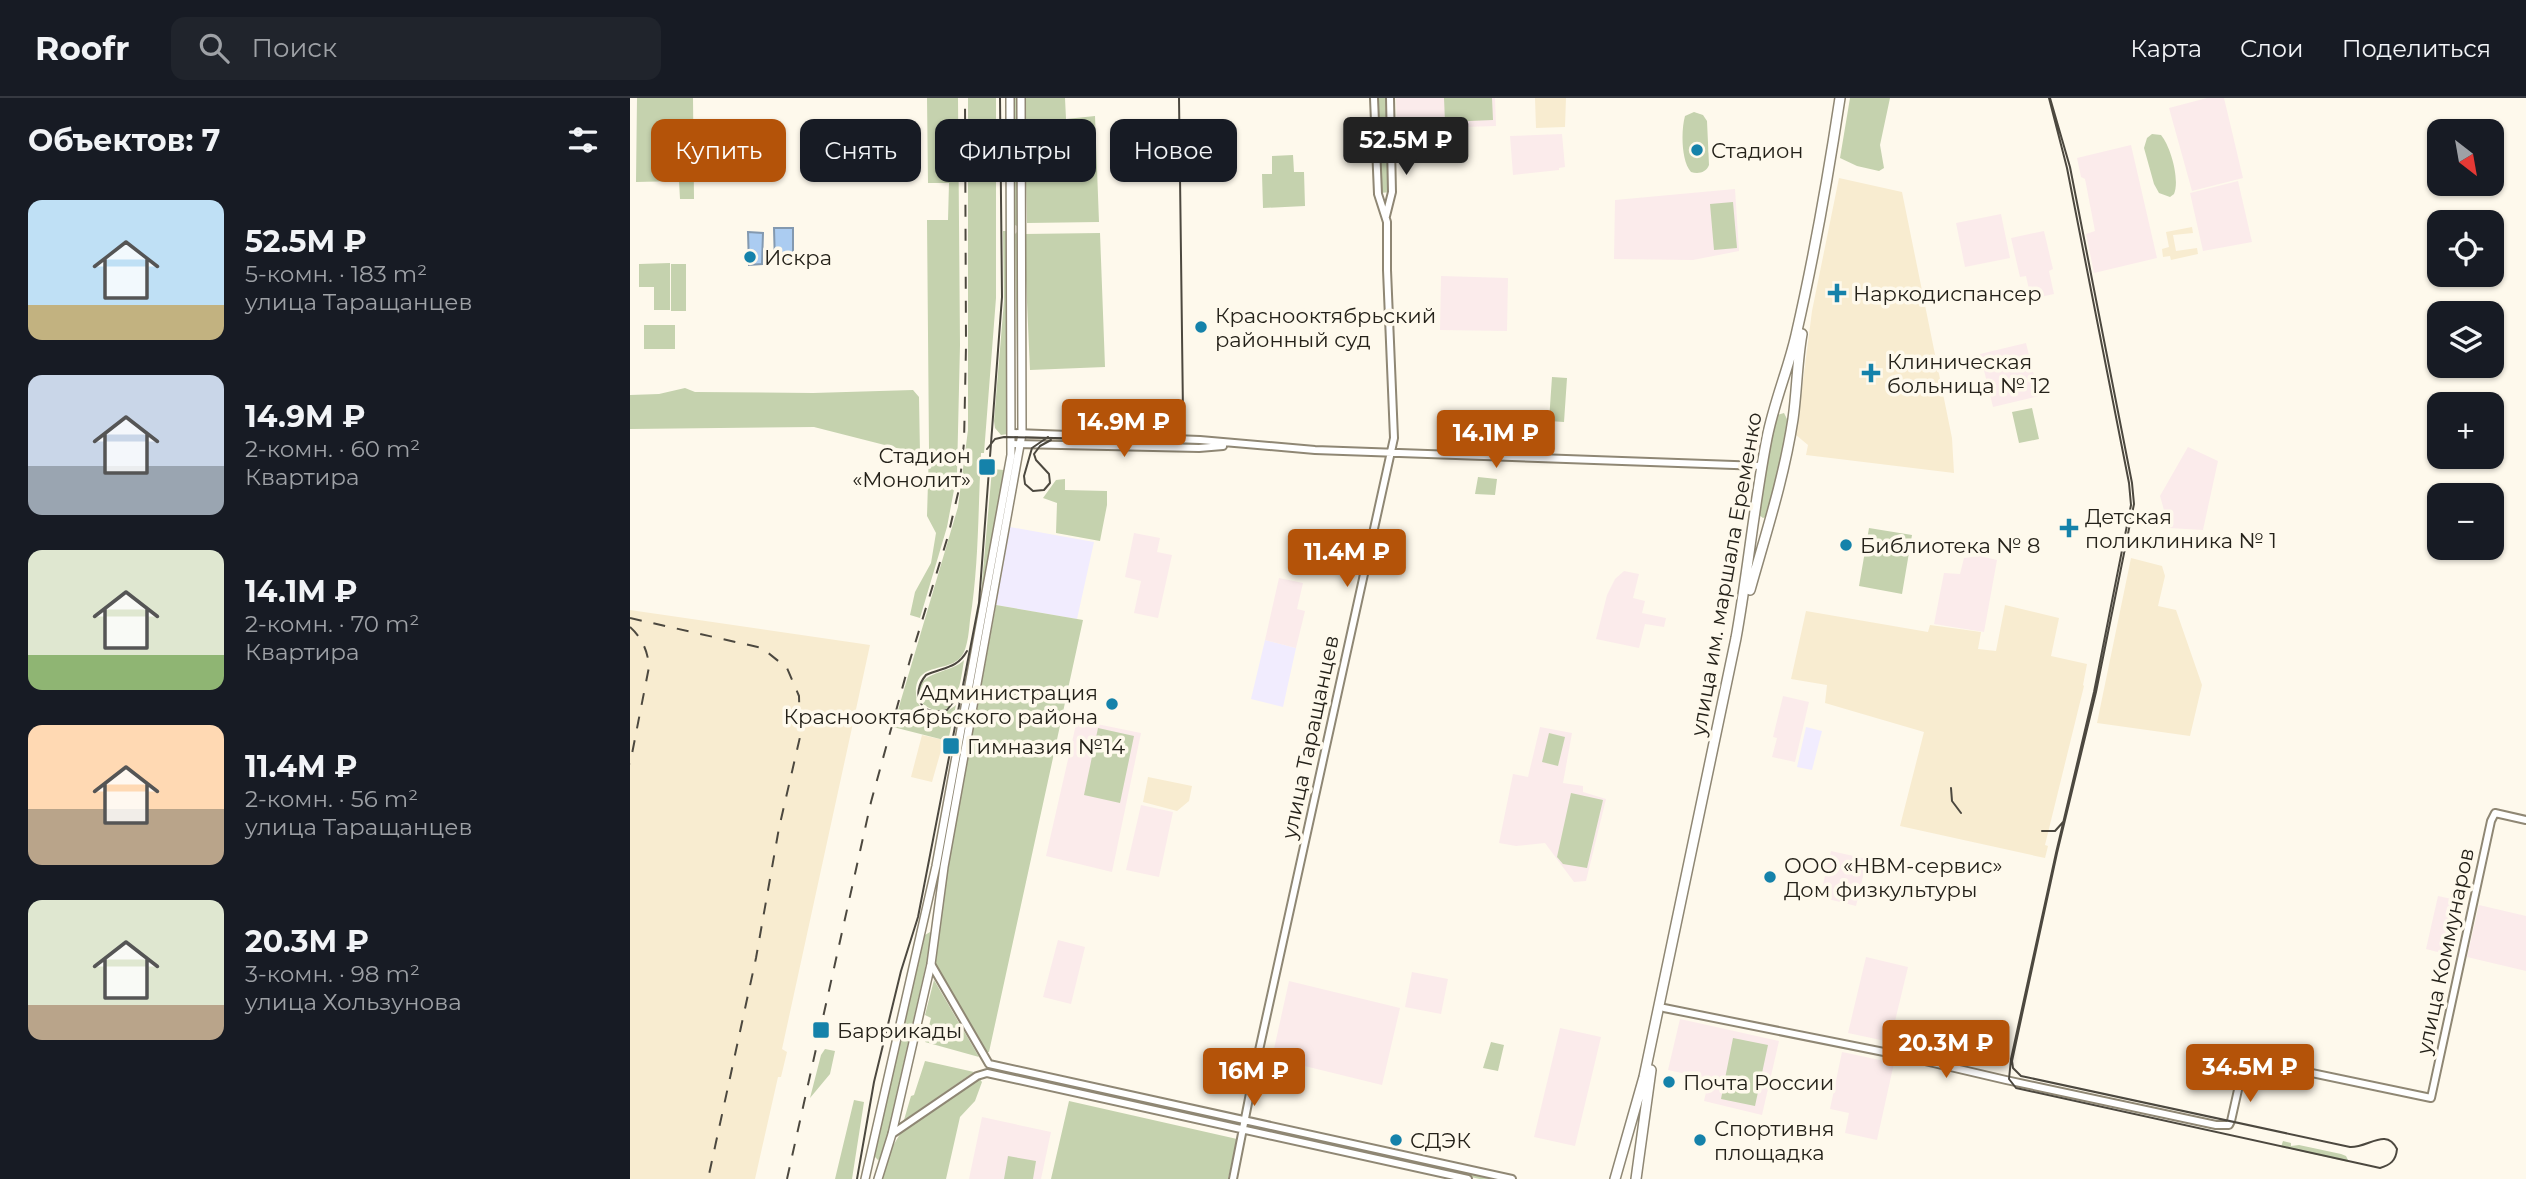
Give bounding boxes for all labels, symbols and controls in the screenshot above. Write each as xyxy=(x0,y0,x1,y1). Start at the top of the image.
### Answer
search box xyxy=(171,17,661,80)
text: Roofr xyxy=(35,28,129,68)
icon: search xyxy=(195,29,233,67)
text: Поиск xyxy=(251,32,337,64)
text: Карта xyxy=(2130,34,2202,63)
text: Слои xyxy=(2240,34,2304,63)
text: Поделиться xyxy=(2342,34,2491,63)
pin: 52.5M ₽ xyxy=(1341,118,1471,177)
chip: Купить xyxy=(651,119,786,182)
chip: Снять xyxy=(800,119,921,182)
chip: Фильтры xyxy=(935,119,1096,182)
chip: Новое xyxy=(1110,119,1237,182)
north arrow xyxy=(2427,119,2504,196)
map controls xyxy=(2427,119,2504,560)
icon: filters xyxy=(564,121,602,159)
text: Объектов: 7 xyxy=(28,122,220,159)
text: 52.5M ₽ xyxy=(1359,126,1453,154)
place label: Стадион xyxy=(1711,138,1804,163)
marker: Стадион xyxy=(1689,142,1705,158)
button: locate xyxy=(2427,210,2504,287)
text: 52.5M ₽ xyxy=(245,223,367,260)
icon: home xyxy=(84,228,168,312)
place label: Искра xyxy=(764,245,832,270)
marker: Искра xyxy=(742,249,758,265)
text: 5-комн. · 183 m² xyxy=(245,260,427,288)
place label: Наркодиспансер xyxy=(1853,281,2042,306)
marker: Наркодиспансер xyxy=(1827,283,1847,303)
text: улица Таращанцев xyxy=(245,288,472,316)
button: layers xyxy=(2427,301,2504,378)
place label: Краснооктябрьский районный суд xyxy=(1215,303,1436,352)
marker: Краснооктябрьский районный суд xyxy=(1193,319,1209,335)
place label: Клиническая больница № 12 xyxy=(1887,349,2050,398)
marker: Клиническая больница № 12 xyxy=(1861,363,1881,383)
button: + xyxy=(2427,392,2504,469)
text: 14.9M ₽ xyxy=(245,398,365,435)
pin: 14.9M ₽ xyxy=(1059,400,1189,459)
icon: home xyxy=(84,403,168,487)
text: 14.9M ₽ xyxy=(1078,408,1170,436)
pin: 14.1M ₽ xyxy=(1431,410,1561,470)
street label: улица им. маршала Еременко xyxy=(1685,410,1767,739)
text: 14.1M ₽ xyxy=(1453,419,1539,447)
text: 2-комн. · 60 m² xyxy=(245,435,420,463)
place label: Стадион «Монолит» xyxy=(852,443,971,492)
marker: Стадион «Монолит» xyxy=(977,457,997,477)
text: Квартира xyxy=(245,463,359,491)
button: − xyxy=(2427,483,2504,560)
place label: Детская поликлиника № 1 xyxy=(2085,504,2277,553)
marker: Детская поликлиника № 1 xyxy=(2059,518,2079,538)
pin: 11.4M ₽ xyxy=(1282,530,1412,589)
place label: Библиотека № 8 xyxy=(1860,533,2040,558)
marker: Библиотека № 8 xyxy=(1838,537,1854,553)
text: 11.4M ₽ xyxy=(1304,538,1390,566)
text: 14.1M ₽ xyxy=(245,573,358,610)
icon: home xyxy=(84,578,168,662)
text: 2-комн. · 70 m² xyxy=(245,610,419,638)
street label: улица Таращанцев xyxy=(1276,633,1344,842)
text: Квартира xyxy=(245,638,359,666)
place label: Администрация Краснооктябрьского района xyxy=(784,680,1098,729)
marker: Администрация Краснооктябрьского района xyxy=(1104,696,1120,712)
place label: Гимназия №14 xyxy=(967,734,1125,759)
marker: Гимназия №14 xyxy=(941,736,961,756)
text: 11.4M ₽ xyxy=(245,748,357,785)
icon: home xyxy=(84,753,168,837)
text: 2-комн. · 56 m² xyxy=(245,785,418,813)
text: улица Таращанцев xyxy=(245,813,472,841)
street label: улица Коммунаров xyxy=(2411,846,2479,1057)
place label: ООО «НВМ-сервис» Дом физкультуры xyxy=(1784,853,2003,902)
marker: ООО «НВМ-сервис» Дом физкультуры xyxy=(1762,869,1778,885)
text: 20.3M ₽ xyxy=(245,923,369,960)
icon: home xyxy=(84,928,168,1012)
text: 3-комн. · 98 m² xyxy=(245,960,420,988)
text: улица Хользунова xyxy=(245,988,462,1016)
place label: Баррикады xyxy=(837,1018,962,1043)
marker: Баррикады xyxy=(811,1020,831,1040)
pin: 20.3M ₽ xyxy=(1881,1020,2011,1080)
text: 20.3M ₽ xyxy=(1898,1029,1994,1057)
pin: 34.5M ₽ xyxy=(2185,1044,2315,1104)
pin: 16M ₽ xyxy=(1205,1048,1303,1108)
text: 34.5M ₽ xyxy=(2202,1053,2298,1081)
text: 16M ₽ xyxy=(1219,1057,1289,1085)
place label: Почта России xyxy=(1683,1070,1834,1095)
marker: Почта России xyxy=(1661,1074,1677,1090)
place label: Спортивня площадка xyxy=(1714,1116,1835,1165)
place label: СДЭК xyxy=(1410,1128,1471,1153)
marker: СДЭК xyxy=(1388,1132,1404,1148)
marker: Спортивня площадка xyxy=(1692,1132,1708,1148)

